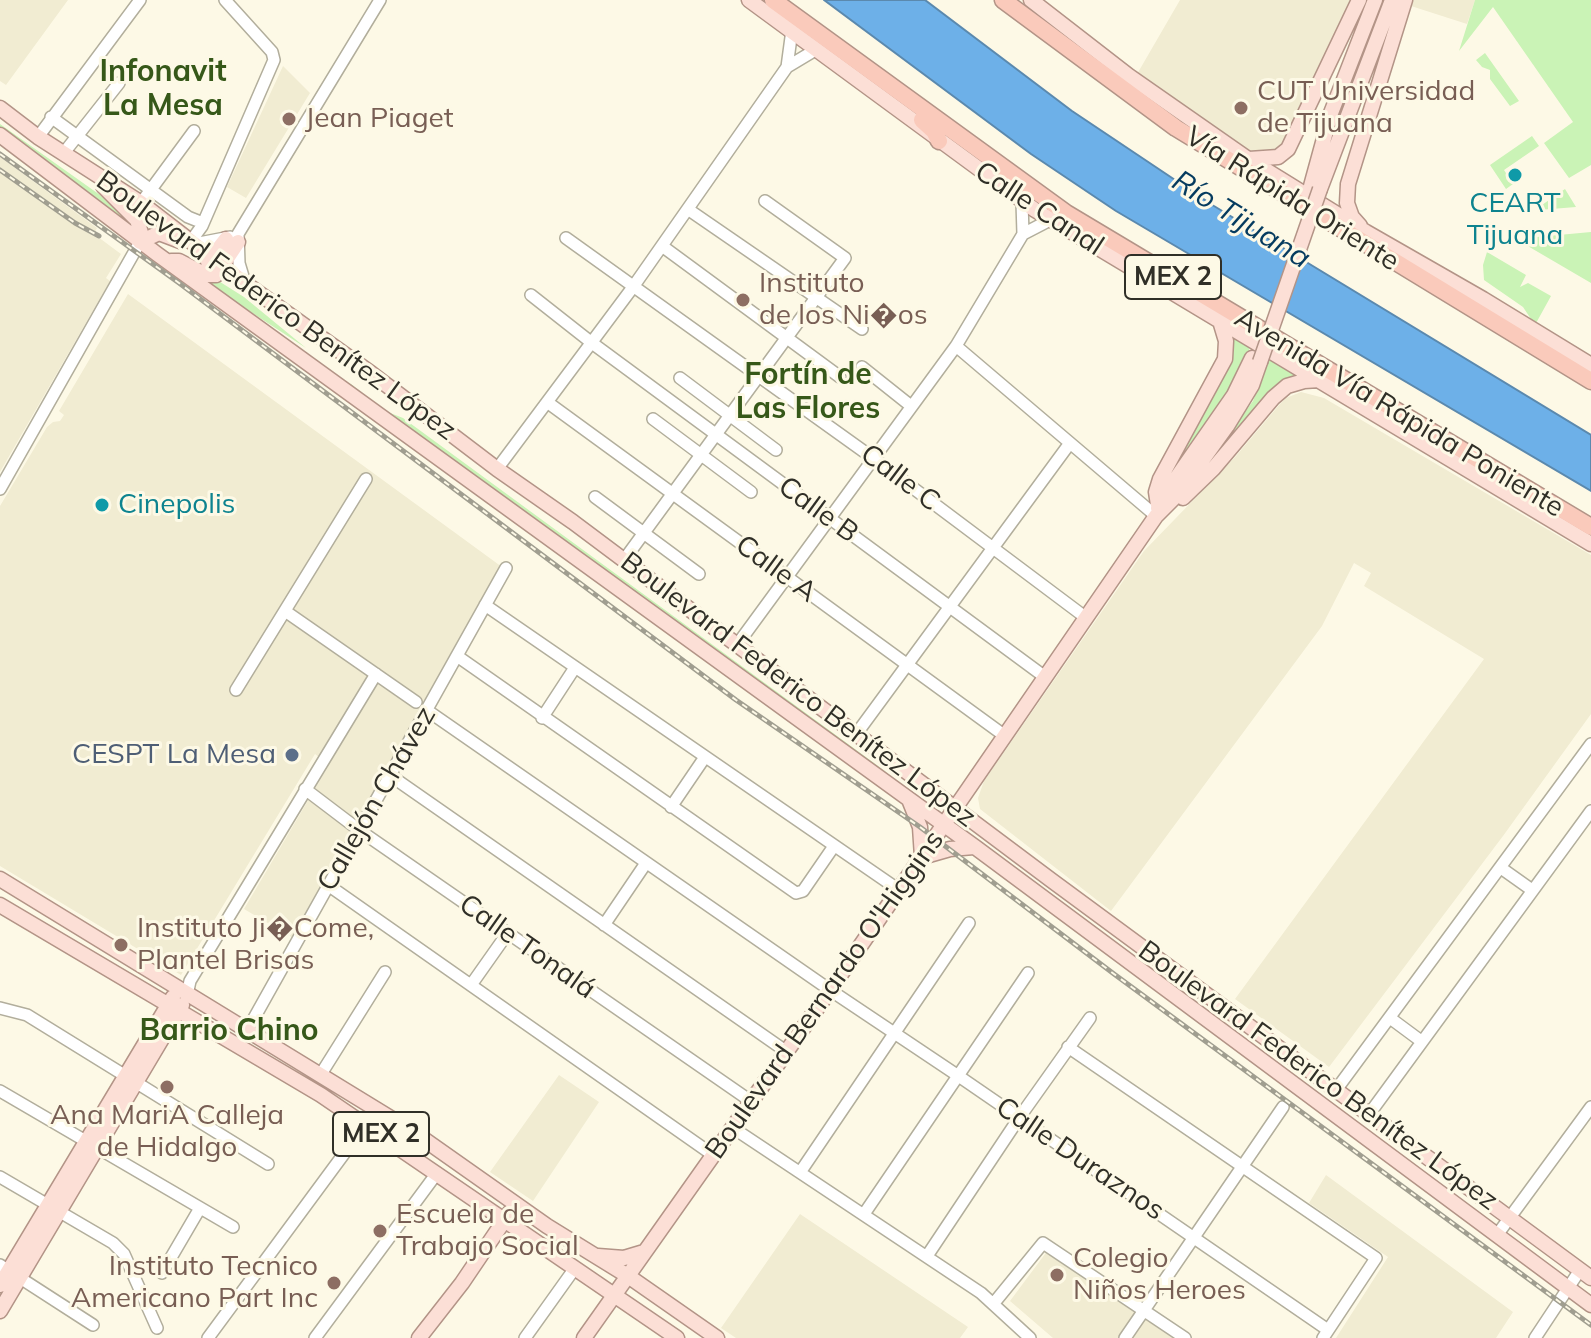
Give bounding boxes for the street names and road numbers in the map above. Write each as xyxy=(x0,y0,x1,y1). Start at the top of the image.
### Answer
street label: Vía Rápida Oriente xyxy=(1179,120,1405,278)
street label: Calle Canal xyxy=(968,155,1110,263)
street label: Boulevard Federico Benítez López xyxy=(90,164,462,448)
road number: MEX 2 xyxy=(1125,255,1221,299)
street label: Avenida Vía Rápida Poniente xyxy=(1228,301,1570,525)
street label: Calle C xyxy=(854,437,946,519)
street label: Calle B xyxy=(772,470,864,550)
street label: Calle A xyxy=(729,528,823,610)
street label: Boulevard Federico Benítez López xyxy=(614,545,982,835)
street label: Callejón Chávez xyxy=(311,701,443,897)
street label: Boulevard Bernardo O'Higgins xyxy=(699,825,951,1165)
street label: Calle Tonalá xyxy=(452,888,602,1006)
street label: Boulevard Federico Benítez López xyxy=(1132,934,1504,1218)
street label: Calle Duraznos xyxy=(989,1090,1171,1228)
road number: MEX 2 xyxy=(333,1112,429,1156)

